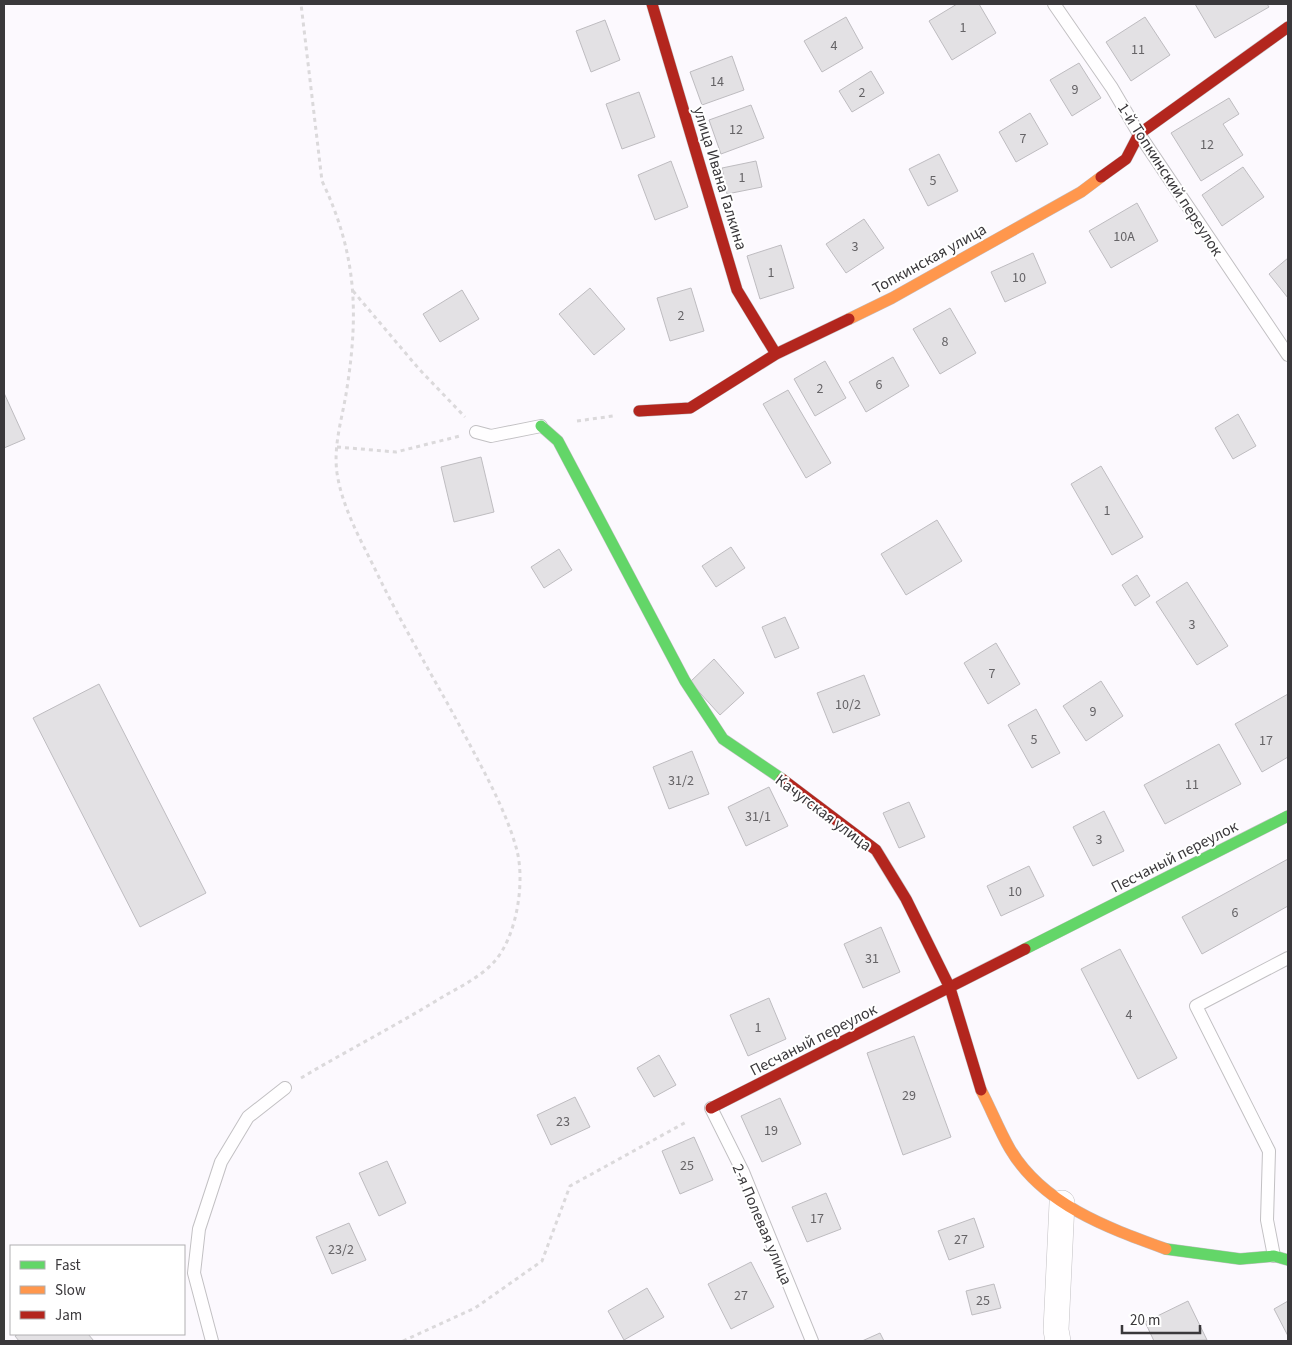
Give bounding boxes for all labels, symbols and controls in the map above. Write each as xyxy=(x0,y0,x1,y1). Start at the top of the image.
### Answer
house number: 1 xyxy=(960,18,967,38)
house number: 4 xyxy=(831,36,838,56)
house number: 11 xyxy=(1131,40,1145,60)
house number: 14 xyxy=(710,72,724,92)
house number: 9 xyxy=(1072,80,1079,100)
house number: 2 xyxy=(859,83,866,103)
street label: 1-й Топкинский переулок xyxy=(1112,99,1228,261)
street label: улица Ивана Галкина xyxy=(688,104,752,253)
house number: 12 xyxy=(729,120,743,140)
house number: 7 xyxy=(1020,129,1027,149)
house number: 12 xyxy=(1200,135,1214,155)
house number: 1 xyxy=(739,168,746,188)
house number: 5 xyxy=(930,171,937,191)
street label: Топкинская улица xyxy=(868,218,991,299)
house number: 10А xyxy=(1113,227,1135,247)
house number: 3 xyxy=(852,237,859,257)
house number: 1 xyxy=(768,263,775,283)
house number: 10 xyxy=(1012,268,1026,288)
house number: 2 xyxy=(678,306,685,326)
house number: 8 xyxy=(942,332,949,352)
house number: 6 xyxy=(876,375,883,395)
house number: 2 xyxy=(817,379,824,399)
house number: 1 xyxy=(1104,501,1111,521)
house number: 3 xyxy=(1189,615,1196,635)
house number: 7 xyxy=(989,664,996,684)
house number: 10/2 xyxy=(835,695,861,715)
house number: 9 xyxy=(1090,702,1097,722)
house number: 5 xyxy=(1031,730,1038,750)
house number: 17 xyxy=(1259,731,1273,751)
street label: Качугская улица xyxy=(771,769,876,856)
house number: 31/2 xyxy=(668,771,694,791)
house number: 11 xyxy=(1185,775,1199,795)
house number: 31/1 xyxy=(745,807,771,827)
street label: Песчаный переулок xyxy=(1107,815,1242,898)
house number: 3 xyxy=(1096,830,1103,850)
house number: 10 xyxy=(1008,882,1022,902)
house number: 6 xyxy=(1232,903,1239,923)
house number: 31 xyxy=(865,949,879,969)
street label: Песчаный переулок xyxy=(746,998,881,1081)
house number: 4 xyxy=(1126,1005,1133,1025)
house number: 1 xyxy=(755,1018,762,1038)
house number: 29 xyxy=(902,1086,916,1106)
house number: 23 xyxy=(556,1112,570,1132)
house number: 19 xyxy=(764,1121,778,1141)
house number: 25 xyxy=(680,1156,694,1176)
street label: 2-я Полевая улица xyxy=(727,1161,797,1288)
house number: 17 xyxy=(810,1209,824,1229)
house number: 27 xyxy=(954,1230,968,1250)
house number: 23/2 xyxy=(328,1240,354,1260)
legend xyxy=(10,1245,185,1335)
text: Fast xyxy=(55,1255,81,1276)
text: Slow xyxy=(55,1280,86,1301)
house number: 27 xyxy=(734,1286,748,1306)
house number: 25 xyxy=(976,1291,990,1311)
scale bar xyxy=(1122,1302,1200,1334)
text: Jam xyxy=(55,1305,82,1326)
text: 20 m xyxy=(1130,1310,1160,1331)

